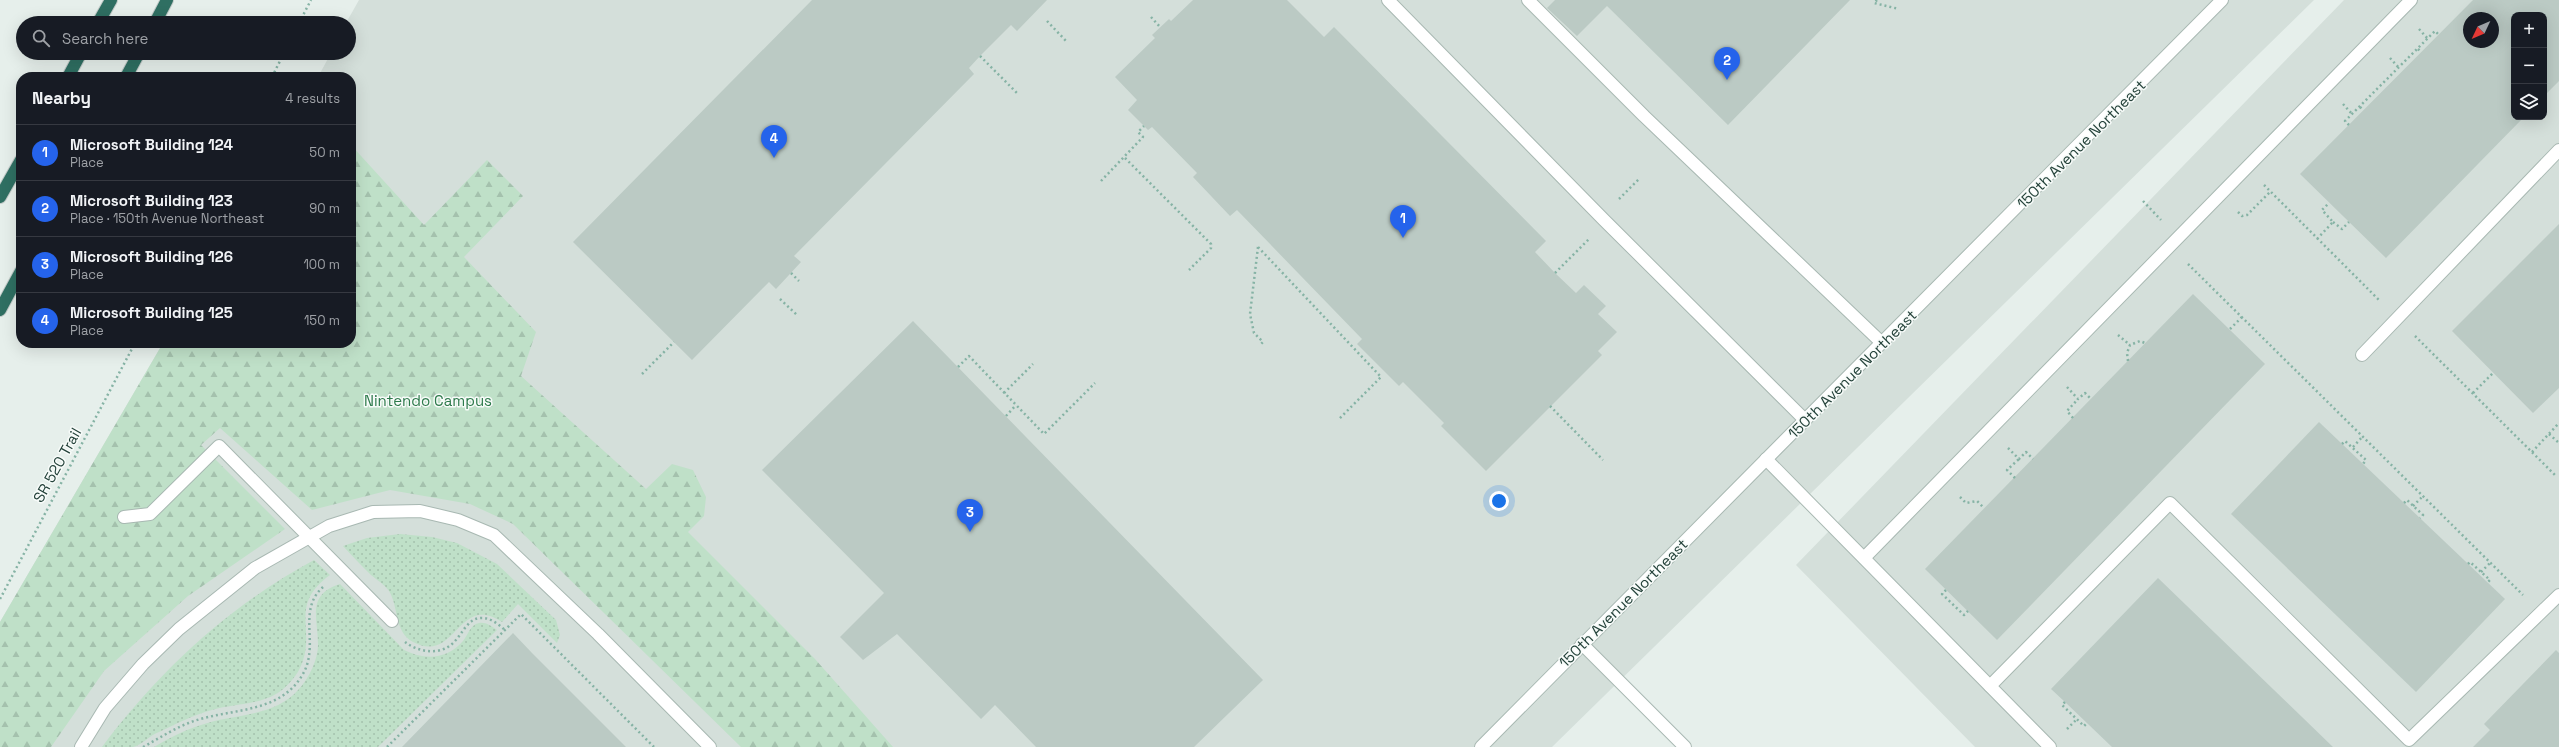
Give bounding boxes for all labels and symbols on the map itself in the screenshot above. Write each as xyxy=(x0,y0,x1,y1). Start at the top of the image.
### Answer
north arrow xyxy=(2463,12,2499,48)
pin: 2 xyxy=(1714,47,1740,80)
street label: 150th Avenue Northeast xyxy=(2013,76,2149,212)
pin: 4 xyxy=(761,125,787,158)
pin: 1 xyxy=(1390,205,1416,238)
street label: 150th Avenue Northeast xyxy=(1784,306,1920,442)
park label: Nintendo Campus xyxy=(364,391,492,410)
street label: SR 520 Trail xyxy=(29,424,85,506)
your location xyxy=(1489,491,1509,511)
pin: 3 xyxy=(957,499,983,532)
street label: 150th Avenue Northeast xyxy=(1555,535,1691,671)

